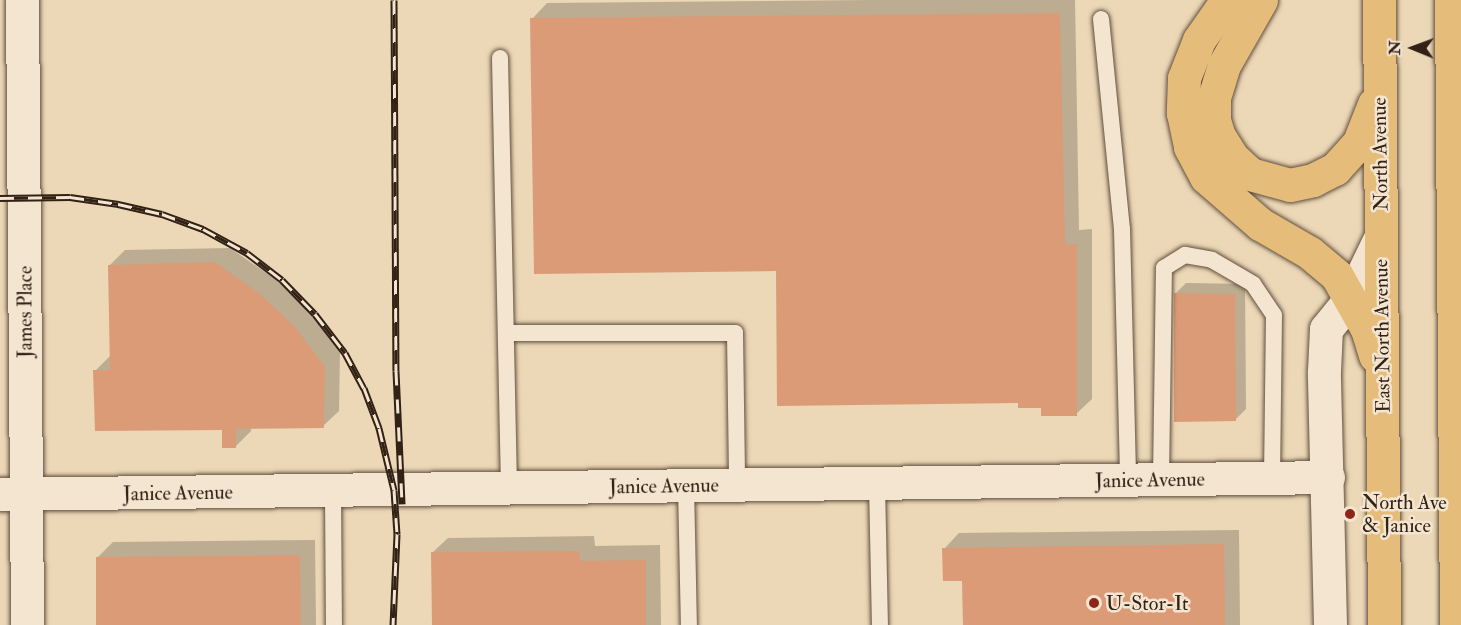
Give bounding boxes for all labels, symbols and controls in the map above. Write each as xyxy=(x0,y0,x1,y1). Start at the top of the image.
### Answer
north arrow xyxy=(1383,18,1443,78)
text: N xyxy=(1385,40,1405,55)
street label: North Avenue xyxy=(1367,97,1393,211)
street label: East North Avenue xyxy=(1369,259,1395,413)
street label: James Place xyxy=(13,266,37,358)
street label: Janice Avenue xyxy=(1095,467,1205,493)
street label: Janice Avenue xyxy=(609,473,719,499)
street label: Janice Avenue xyxy=(123,480,233,506)
place label: North Ave & Janice xyxy=(1362,490,1447,537)
marker: North Ave & Janice xyxy=(1343,507,1357,521)
place label: U-Stor-It xyxy=(1106,591,1189,615)
marker: U-Stor-It xyxy=(1087,596,1101,610)

